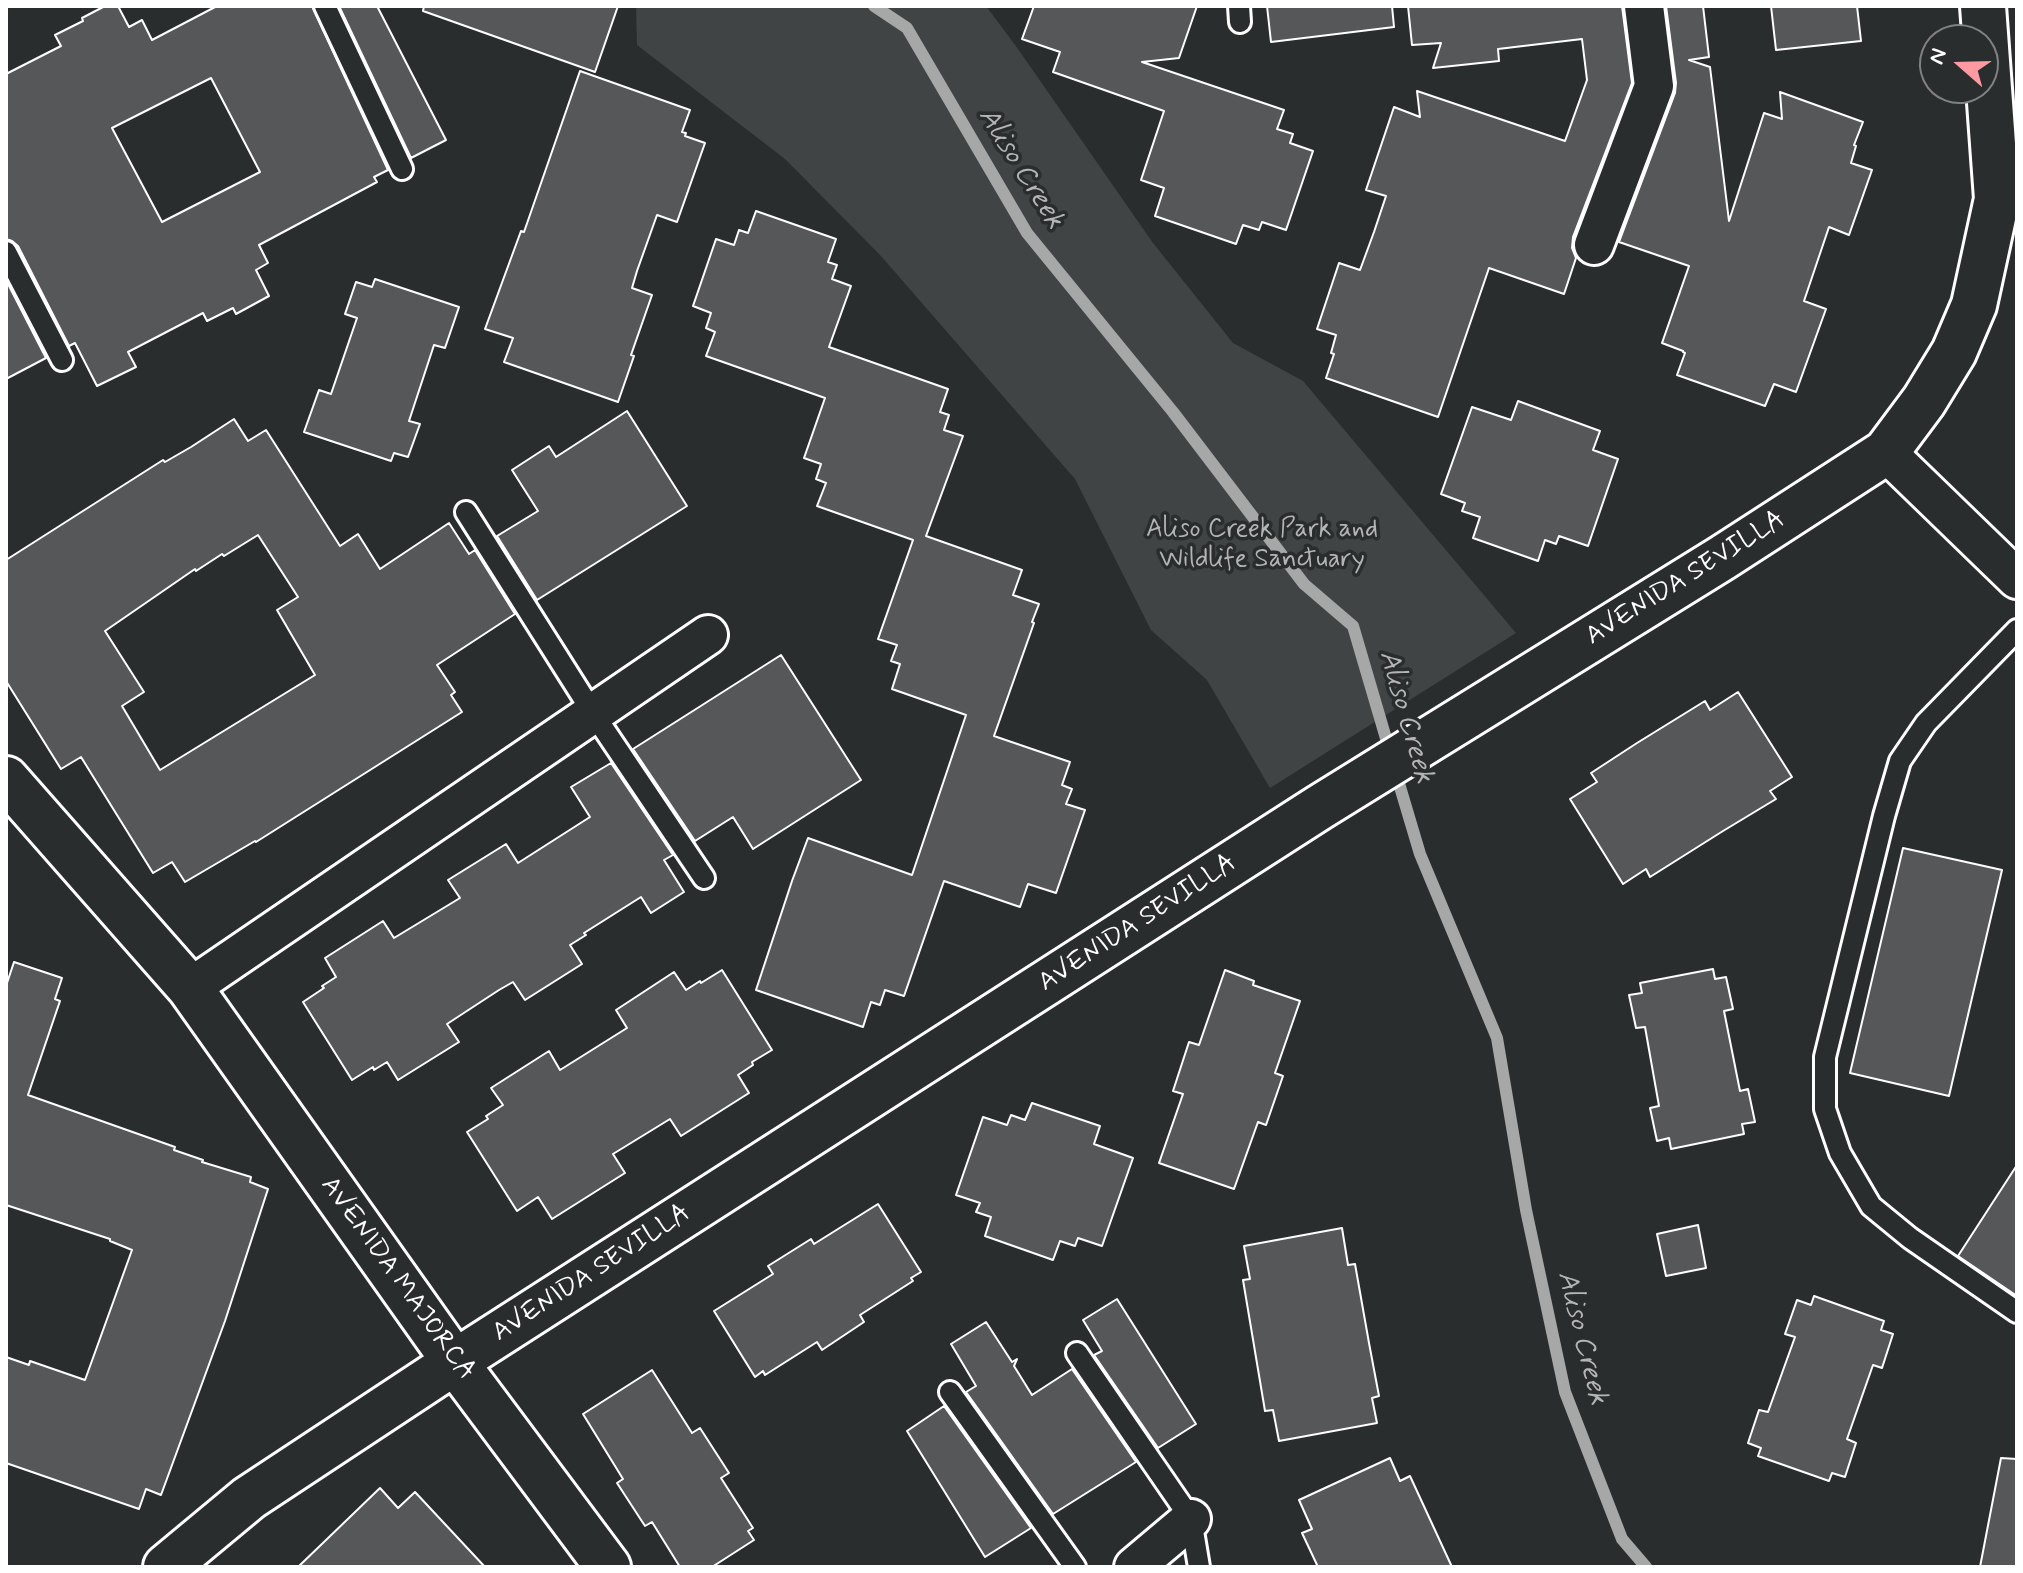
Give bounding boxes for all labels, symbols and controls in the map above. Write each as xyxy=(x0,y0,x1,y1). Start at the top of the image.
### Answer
north arrow xyxy=(1919,24,1999,104)
text: N xyxy=(1923,45,1954,68)
water label: Aliso Creek xyxy=(970,102,1070,236)
street label: AVENIDA SEVILLA xyxy=(1580,505,1792,653)
park label: Aliso Creek Park and Wildlife Sanctuary xyxy=(1146,515,1378,576)
water label: Aliso Creek xyxy=(1370,647,1440,787)
street label: AVENIDA SEVILLA xyxy=(1033,848,1243,1000)
street label: AVENIDA MAJORCA xyxy=(313,1171,481,1387)
street label: AVENIDA SEVILLA xyxy=(487,1198,697,1350)
water label: Aliso Creek xyxy=(1548,1268,1614,1408)

